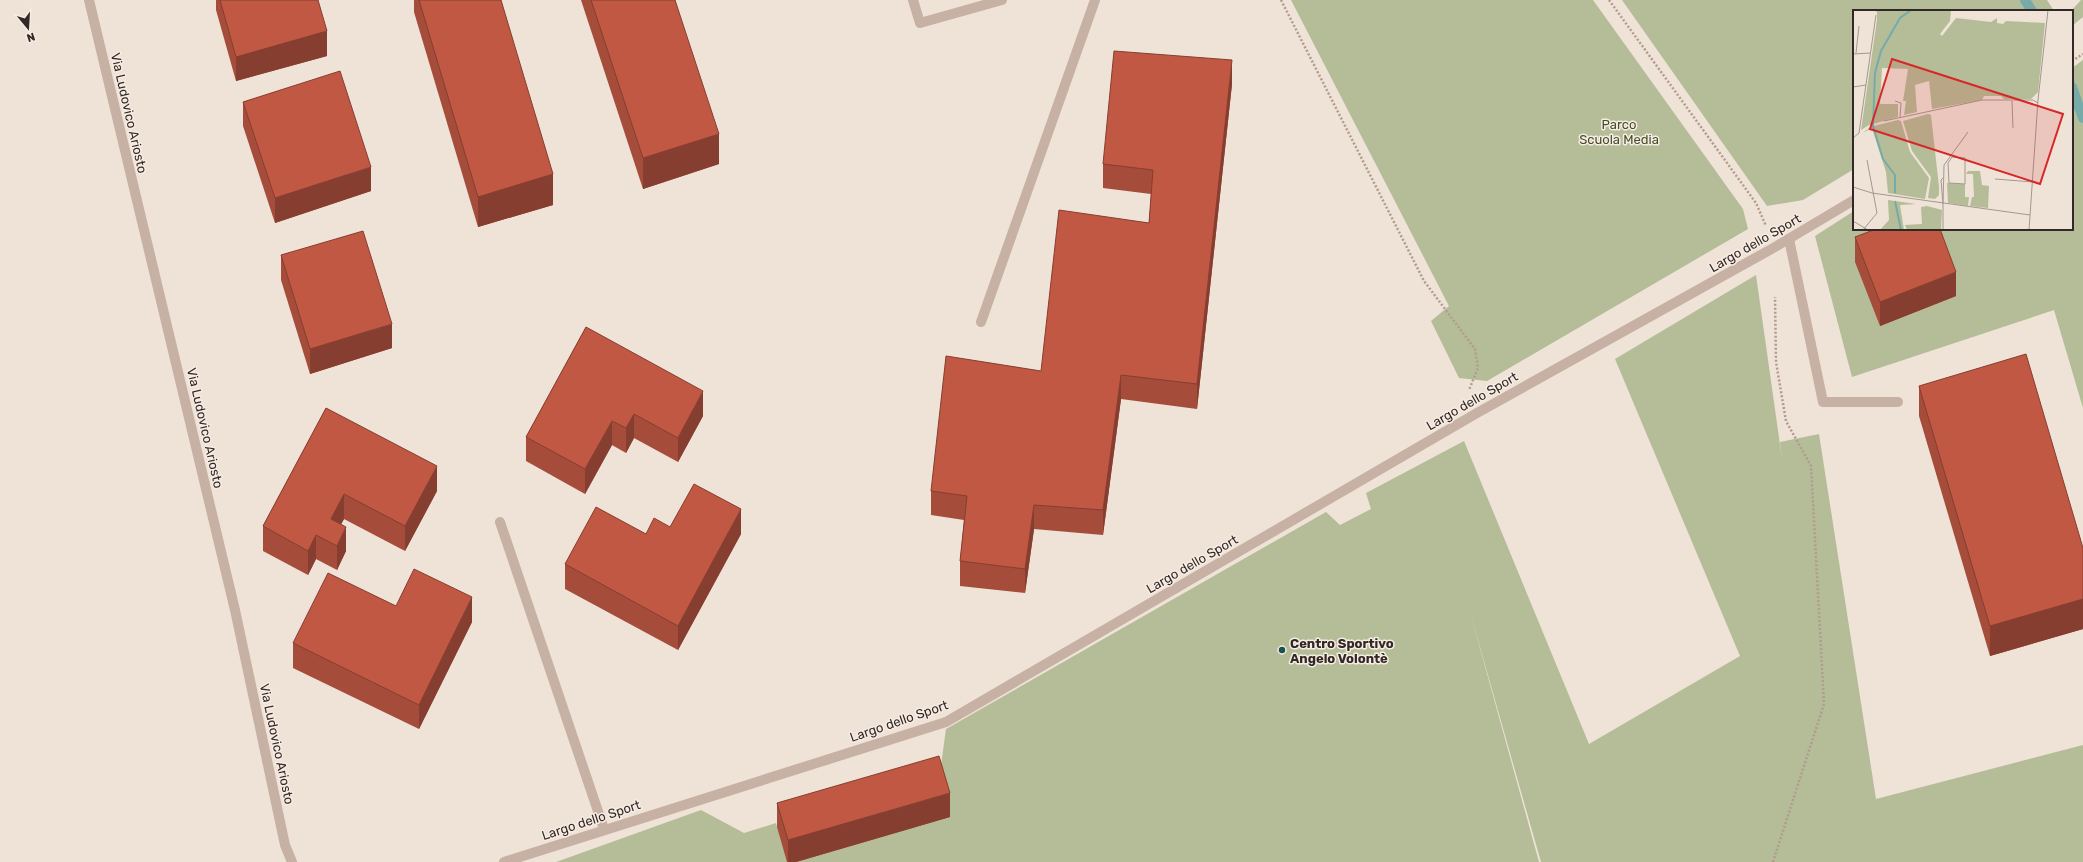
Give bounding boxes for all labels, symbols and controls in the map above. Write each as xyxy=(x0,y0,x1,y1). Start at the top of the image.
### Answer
north arrow xyxy=(8,8,48,48)
inset map xyxy=(1853,10,2073,230)
text: N xyxy=(25,30,37,44)
street label: Via Ludovico Ariosto xyxy=(108,51,150,175)
park label: Parco Scuola Media xyxy=(1579,117,1659,147)
street label: Largo dello Sport xyxy=(1707,211,1804,276)
street label: Via Ludovico Ariosto xyxy=(184,366,226,490)
street label: Largo dello Sport xyxy=(1424,369,1521,434)
street label: Largo dello Sport xyxy=(1144,532,1241,597)
place label: Centro Sportivo Angelo Volontè xyxy=(1290,636,1394,666)
marker: Centro Sportivo Angelo Volontè xyxy=(1277,645,1287,655)
street label: Via Ludovico Ariosto xyxy=(257,682,297,806)
street label: Largo dello Sport xyxy=(848,697,950,746)
street label: Largo dello Sport xyxy=(540,797,643,844)

